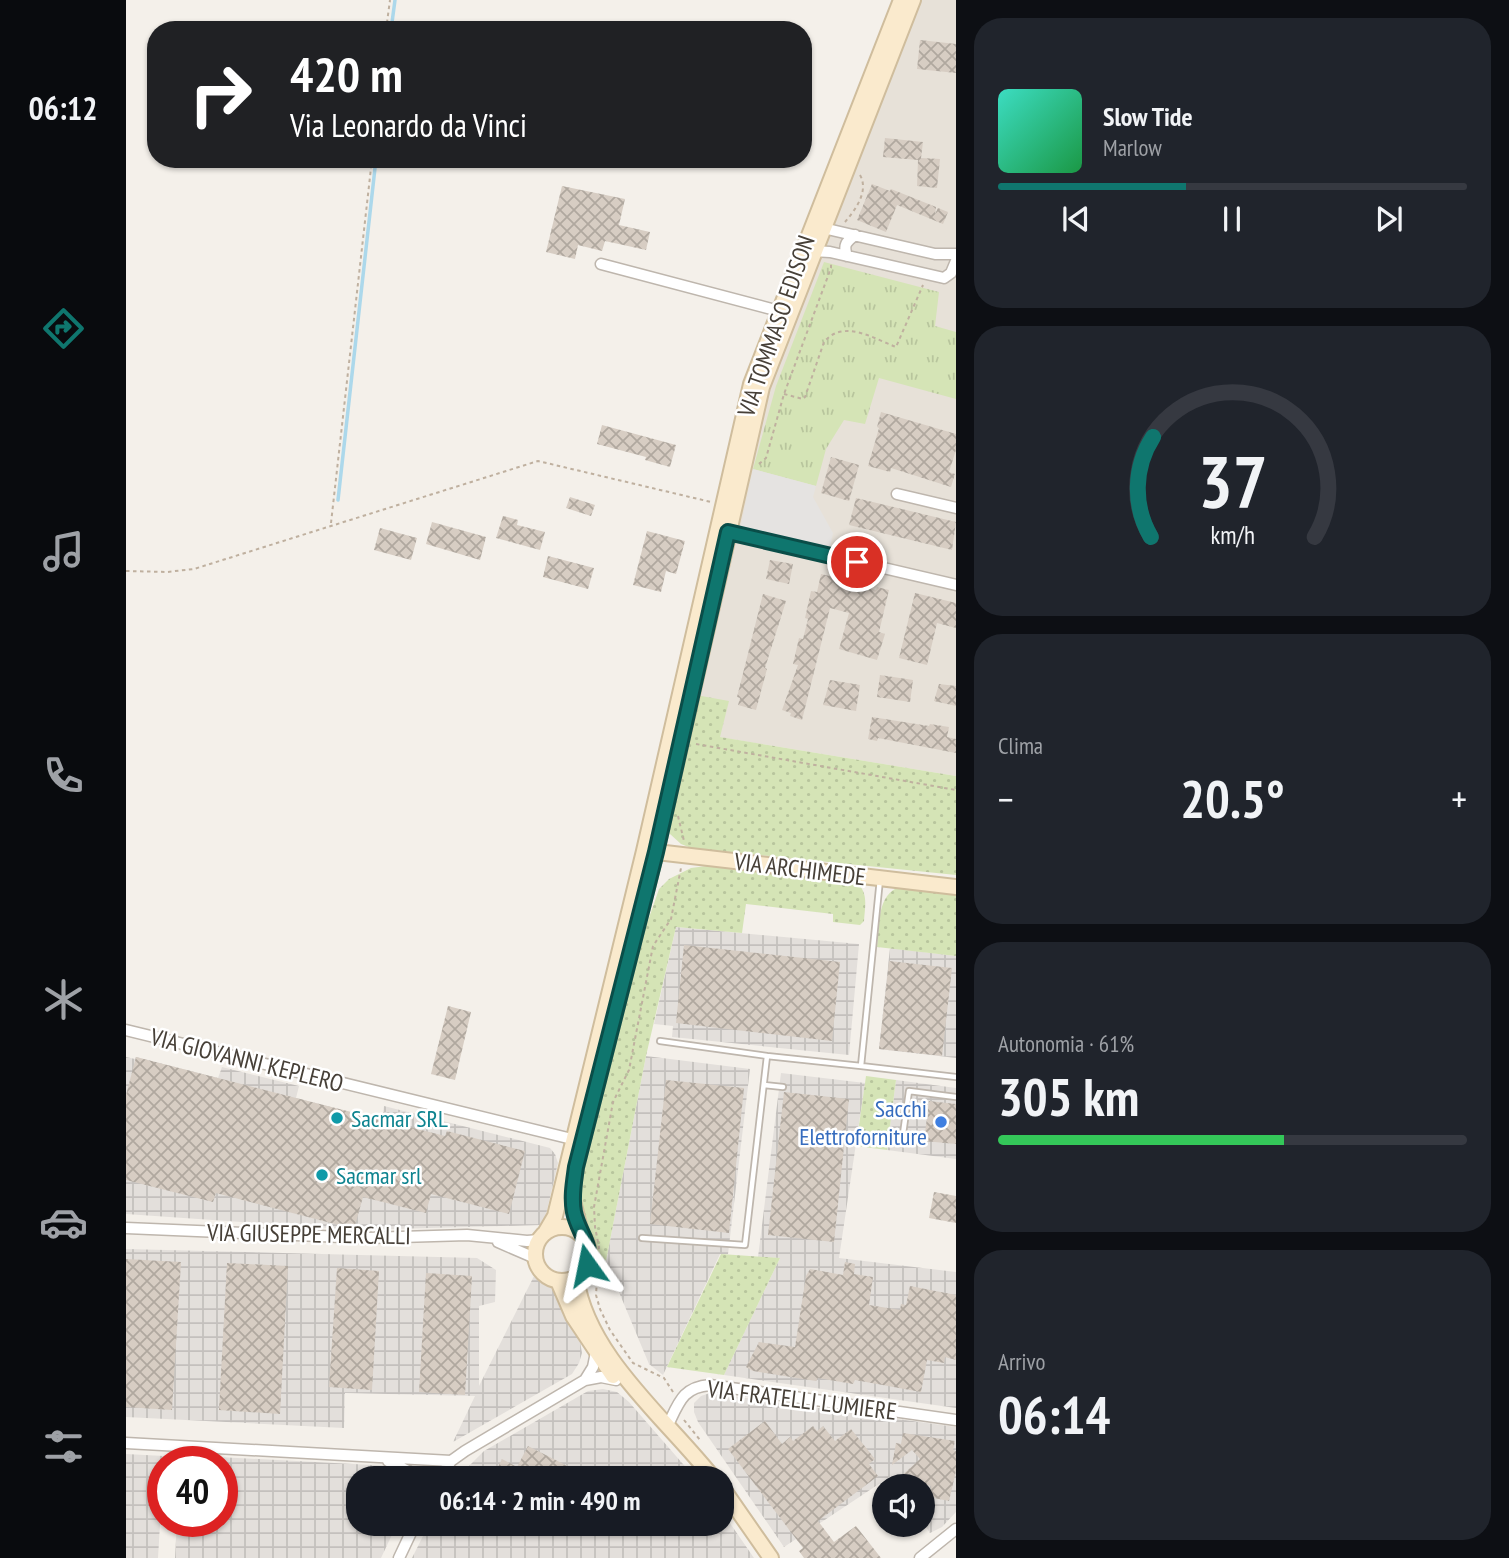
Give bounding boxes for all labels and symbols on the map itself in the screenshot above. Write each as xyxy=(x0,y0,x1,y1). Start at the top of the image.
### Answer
street label: VIA TOMMASO EDISON xyxy=(730,231,822,422)
pin xyxy=(827,532,887,592)
street label: VIA ARCHIMEDE xyxy=(732,845,867,892)
street label: VIA GIOVANNI KEPLERO xyxy=(146,1021,347,1099)
place label: Sacchi Elettroforniture xyxy=(799,1093,927,1152)
place label: Sacmar SRL xyxy=(351,1103,448,1134)
marker: Sacmar SRL xyxy=(329,1110,345,1126)
marker: Sacchi Elettroforniture xyxy=(933,1114,949,1130)
place label: Sacmar srl xyxy=(336,1160,422,1191)
marker: Sacmar srl xyxy=(314,1167,330,1183)
street label: VIA GIUSEPPE MERCALLI xyxy=(206,1217,411,1251)
position arrow xyxy=(550,1228,624,1302)
street label: VIA FRATELLI LUMIERE xyxy=(705,1373,898,1427)
speed limit sign: 40 xyxy=(147,1446,238,1537)

